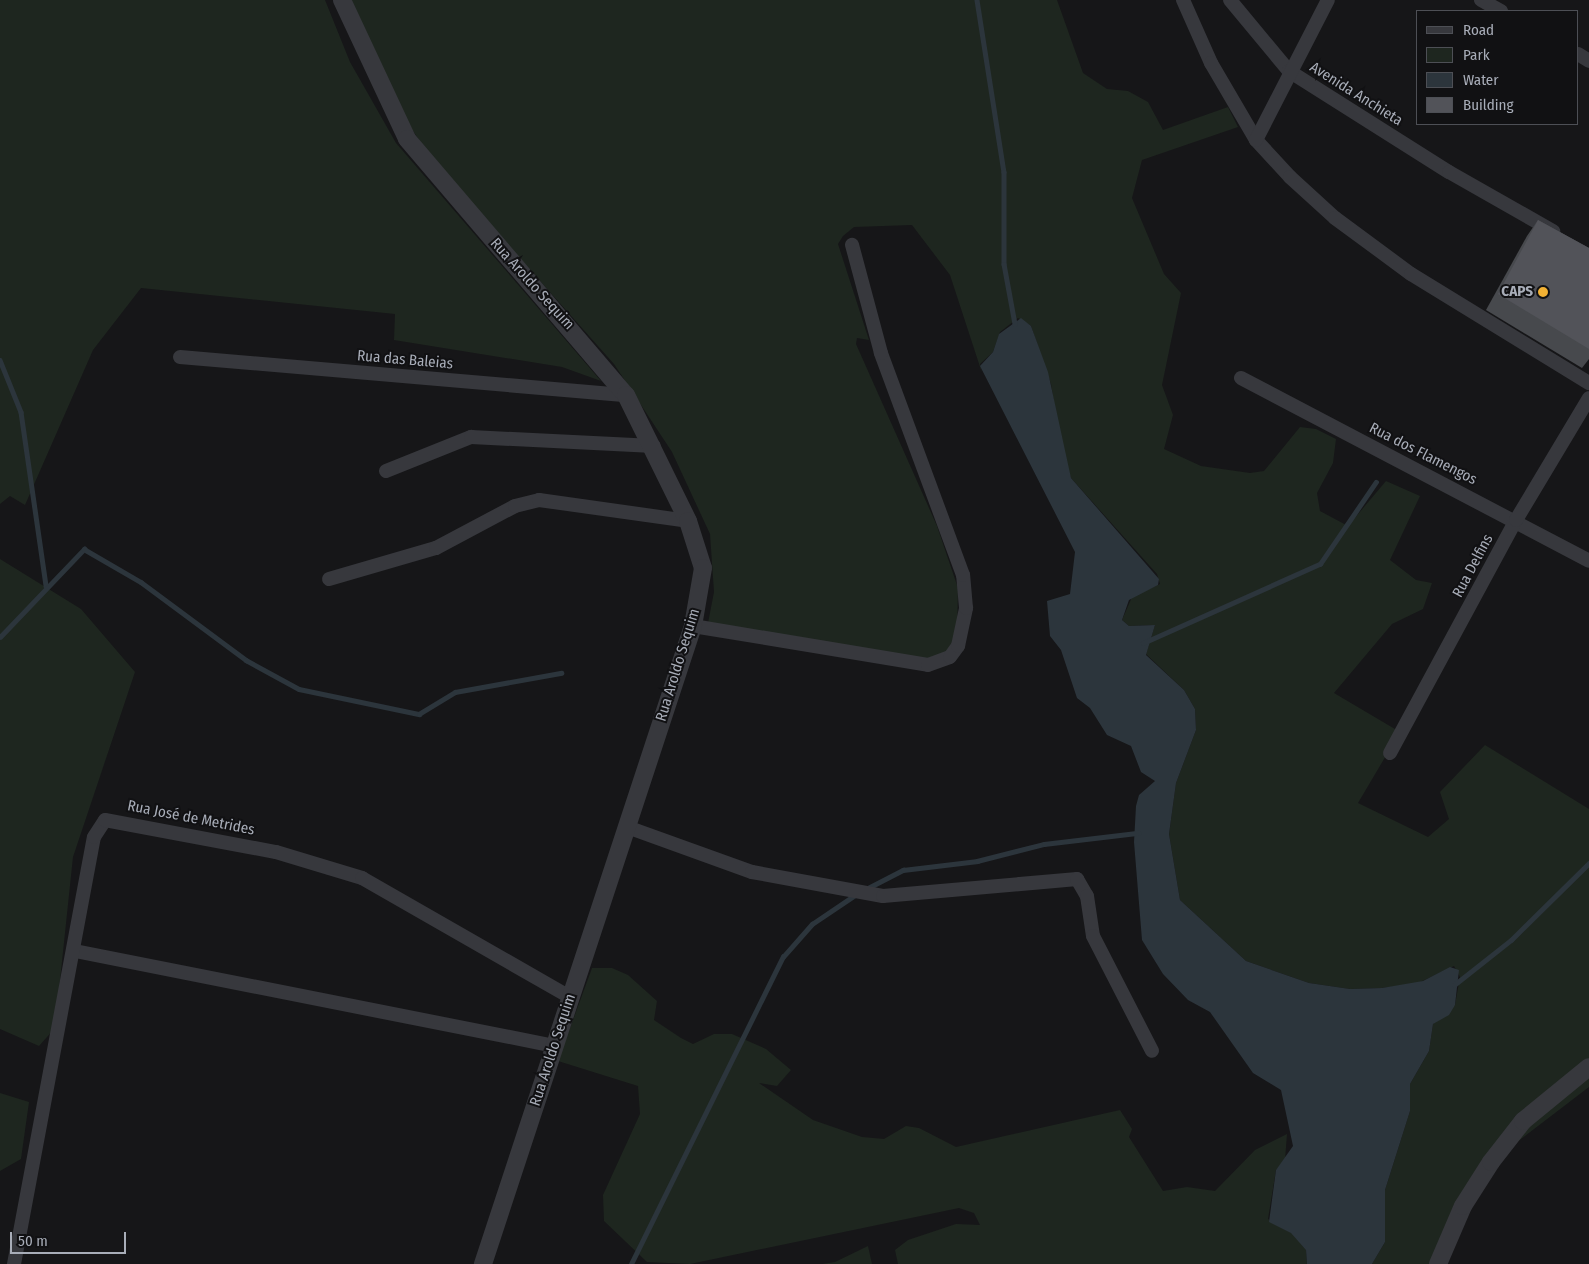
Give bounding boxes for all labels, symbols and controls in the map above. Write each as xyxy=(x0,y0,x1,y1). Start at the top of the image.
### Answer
legend xyxy=(1416,10,1579,125)
text: Road xyxy=(1463,21,1494,39)
text: Park xyxy=(1463,46,1490,64)
street label: Avenida Anchieta xyxy=(1306,58,1406,130)
text: Water xyxy=(1463,71,1498,89)
text: Building xyxy=(1463,96,1514,114)
street label: Rua Aroldo Sequim xyxy=(486,235,578,333)
place label: CAPS xyxy=(1501,283,1533,301)
marker: CAPS xyxy=(1537,286,1549,298)
street label: Rua das Baleias xyxy=(356,347,454,373)
street label: Rua dos Flamengos xyxy=(1366,419,1480,489)
street label: Rua Delfins xyxy=(1449,531,1497,601)
street label: Rua Aroldo Sequim xyxy=(652,606,704,724)
street label: Rua José de Metrides xyxy=(126,797,256,839)
street label: Rua Aroldo Sequim xyxy=(526,992,580,1108)
scale bar xyxy=(12,1222,129,1254)
text: 50 m xyxy=(18,1232,48,1250)

